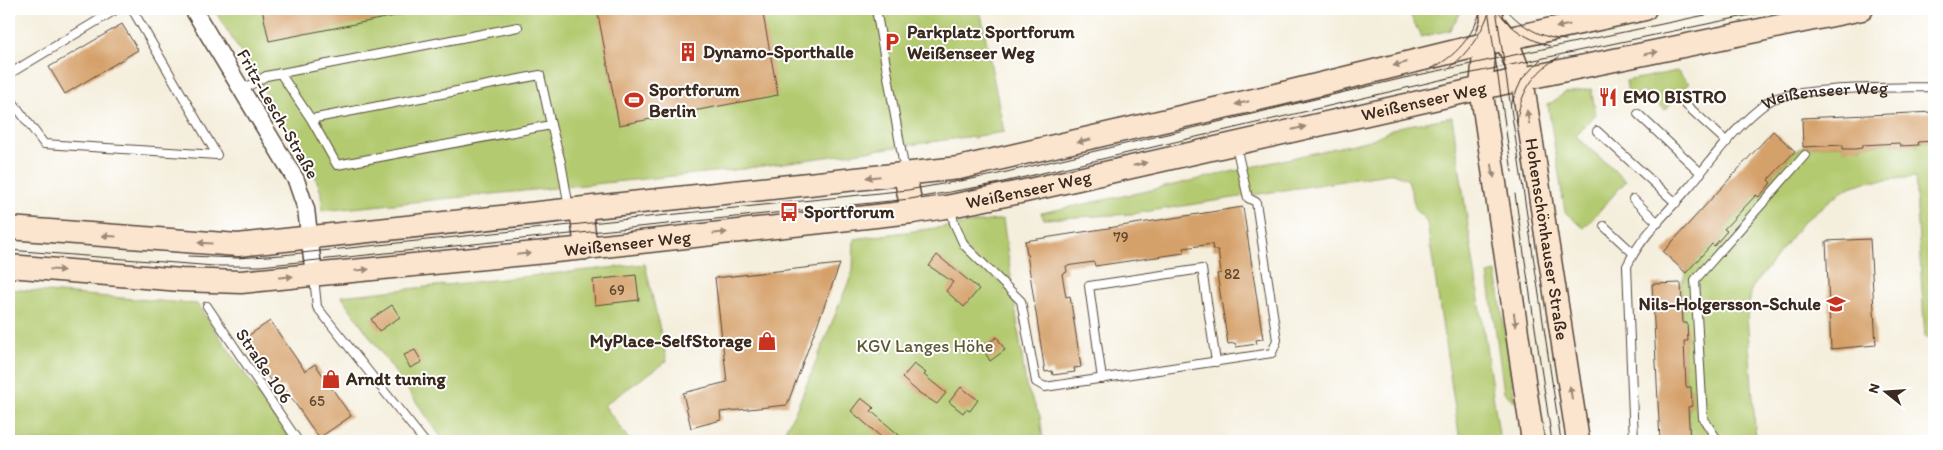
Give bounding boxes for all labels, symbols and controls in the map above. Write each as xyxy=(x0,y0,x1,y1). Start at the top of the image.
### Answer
place label: Parkplatz Sportforum Weißenseer Weg xyxy=(907,21,1076,64)
one-way arrow xyxy=(1555,22,1570,30)
parking icon: Parkplatz Sportforum Weißenseer Weg xyxy=(881,31,903,53)
building icon: Dynamo-Sporthalle xyxy=(677,41,699,63)
place label: Dynamo-Sporthalle xyxy=(703,41,854,63)
street label: Fritz-Lesch-Straße xyxy=(232,45,324,183)
one-way arrow xyxy=(1644,49,1659,57)
one-way arrow xyxy=(1392,61,1407,69)
street label: Weißenseer Weg xyxy=(1359,76,1489,126)
street label: Weißenseer Weg xyxy=(1757,77,1889,115)
place label: Sportforum Berlin xyxy=(649,79,740,122)
restaurant icon: EMO BISTRO xyxy=(1597,86,1619,108)
place label: EMO BISTRO xyxy=(1623,86,1727,108)
sports icon: Sportforum Berlin xyxy=(623,89,645,111)
one-way arrow xyxy=(1235,99,1250,107)
one-way arrow xyxy=(1524,109,1532,125)
one-way arrow xyxy=(1291,124,1307,132)
street label: Hohenschönhauser Straße xyxy=(1520,136,1573,342)
one-way arrow xyxy=(1076,137,1092,145)
one-way arrow xyxy=(1133,160,1148,168)
one-way arrow xyxy=(1489,164,1497,180)
street label: Weißenseer Weg xyxy=(964,165,1094,214)
one-way arrow xyxy=(864,173,880,181)
bus stop icon: Sportforum xyxy=(778,201,800,223)
place label: Sportforum xyxy=(804,201,895,223)
street label: Weißenseer Weg xyxy=(563,225,693,261)
house number: 79 xyxy=(1113,228,1129,246)
one-way arrow xyxy=(713,229,729,237)
one-way arrow xyxy=(101,231,117,239)
one-way arrow xyxy=(197,238,213,246)
one-way arrow xyxy=(516,250,532,258)
house number: 82 xyxy=(1224,265,1240,283)
one-way arrow xyxy=(50,266,66,274)
one-way arrow xyxy=(354,266,370,274)
one-way arrow xyxy=(278,273,294,281)
house number: 69 xyxy=(609,281,625,299)
place label: Nils-Holgersson-Schule xyxy=(1639,293,1821,315)
school or university icon: Nils-Holgersson-Schule xyxy=(1825,293,1847,315)
one-way arrow xyxy=(1511,312,1519,328)
street label: Straße 106 xyxy=(231,324,297,408)
place label: MyPlace-SelfStorage xyxy=(590,330,752,352)
shop icon: MyPlace-SelfStorage xyxy=(756,330,778,352)
park label: KGV Langes Höhe xyxy=(856,335,994,357)
shop icon: Arndt tuning xyxy=(320,368,342,390)
place label: Arndt tuning xyxy=(345,368,447,390)
north arrow xyxy=(1860,368,1910,418)
text: N xyxy=(1865,381,1884,395)
one-way arrow xyxy=(1566,385,1574,401)
house number: 65 xyxy=(309,392,325,410)

